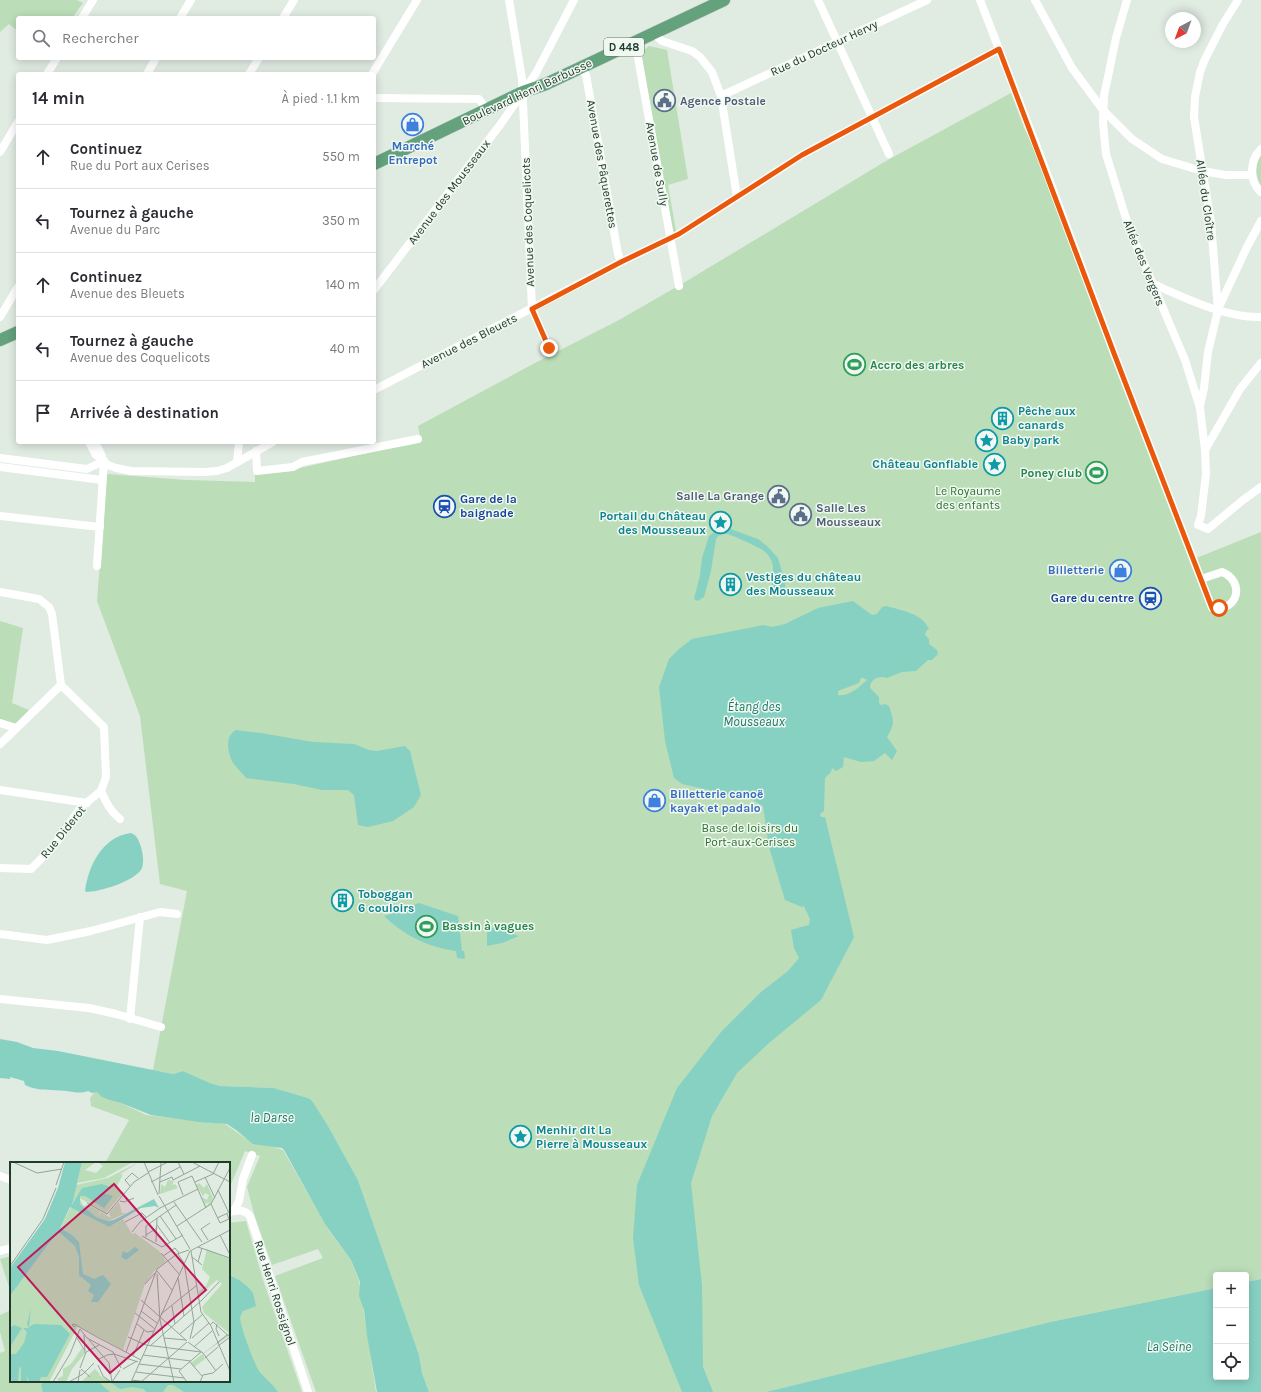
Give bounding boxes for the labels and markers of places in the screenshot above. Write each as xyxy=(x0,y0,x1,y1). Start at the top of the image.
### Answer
public building icon: Agence Postale xyxy=(651,88,677,114)
place label: Agence Postale xyxy=(680,94,766,108)
shop icon: Marché Entrepot xyxy=(400,112,426,138)
place label: Marché Entrepot xyxy=(388,139,438,167)
sports icon: Accro des arbres xyxy=(841,352,867,378)
place label: Accro des arbres xyxy=(870,358,964,372)
place label: Pêche aux canards xyxy=(1018,404,1076,432)
building icon: Pêche aux canards xyxy=(989,405,1015,431)
place icon: Baby park xyxy=(973,427,999,453)
place label: Baby park xyxy=(1002,433,1059,447)
place icon: Château Gonflable xyxy=(981,451,1007,477)
place label: Château Gonflable xyxy=(872,457,978,471)
sports icon: Poney club xyxy=(1084,460,1110,486)
place label: Poney club xyxy=(1020,466,1082,480)
public building icon: Salle La Grange xyxy=(766,483,792,509)
place label: Salle La Grange xyxy=(676,489,764,503)
place label: Gare de la baignade xyxy=(460,492,517,520)
station icon: Gare de la baignade xyxy=(432,493,458,519)
place label: Salle Les Mousseaux xyxy=(816,501,881,529)
public building icon: Salle Les Mousseaux xyxy=(788,502,814,528)
place label: Portail du Château des Mousseaux xyxy=(599,509,706,537)
place icon: Portail du Château des Mousseaux xyxy=(708,510,734,536)
shop icon: Billetterie xyxy=(1107,557,1133,583)
place label: Billetterie xyxy=(1048,563,1104,577)
place label: Vestiges du château des Mousseaux xyxy=(746,570,861,598)
building icon: Vestiges du château des Mousseaux xyxy=(718,571,744,597)
station icon: Gare du centre xyxy=(1137,585,1163,611)
place label: Gare du centre xyxy=(1051,591,1134,605)
place label: Billetterie canoë kayak et padalo xyxy=(670,787,763,815)
shop icon: Billetterie canoë kayak et padalo xyxy=(641,788,667,814)
place label: Toboggan 6 couloirs xyxy=(358,887,414,915)
building icon: Toboggan 6 couloirs xyxy=(330,888,356,914)
sports icon: Bassin à vagues xyxy=(414,913,440,939)
place label: Bassin à vagues xyxy=(442,919,534,933)
place label: Menhir dit La Pierre à Mousseaux xyxy=(536,1123,648,1151)
place icon: Menhir dit La Pierre à Mousseaux xyxy=(507,1124,533,1150)

